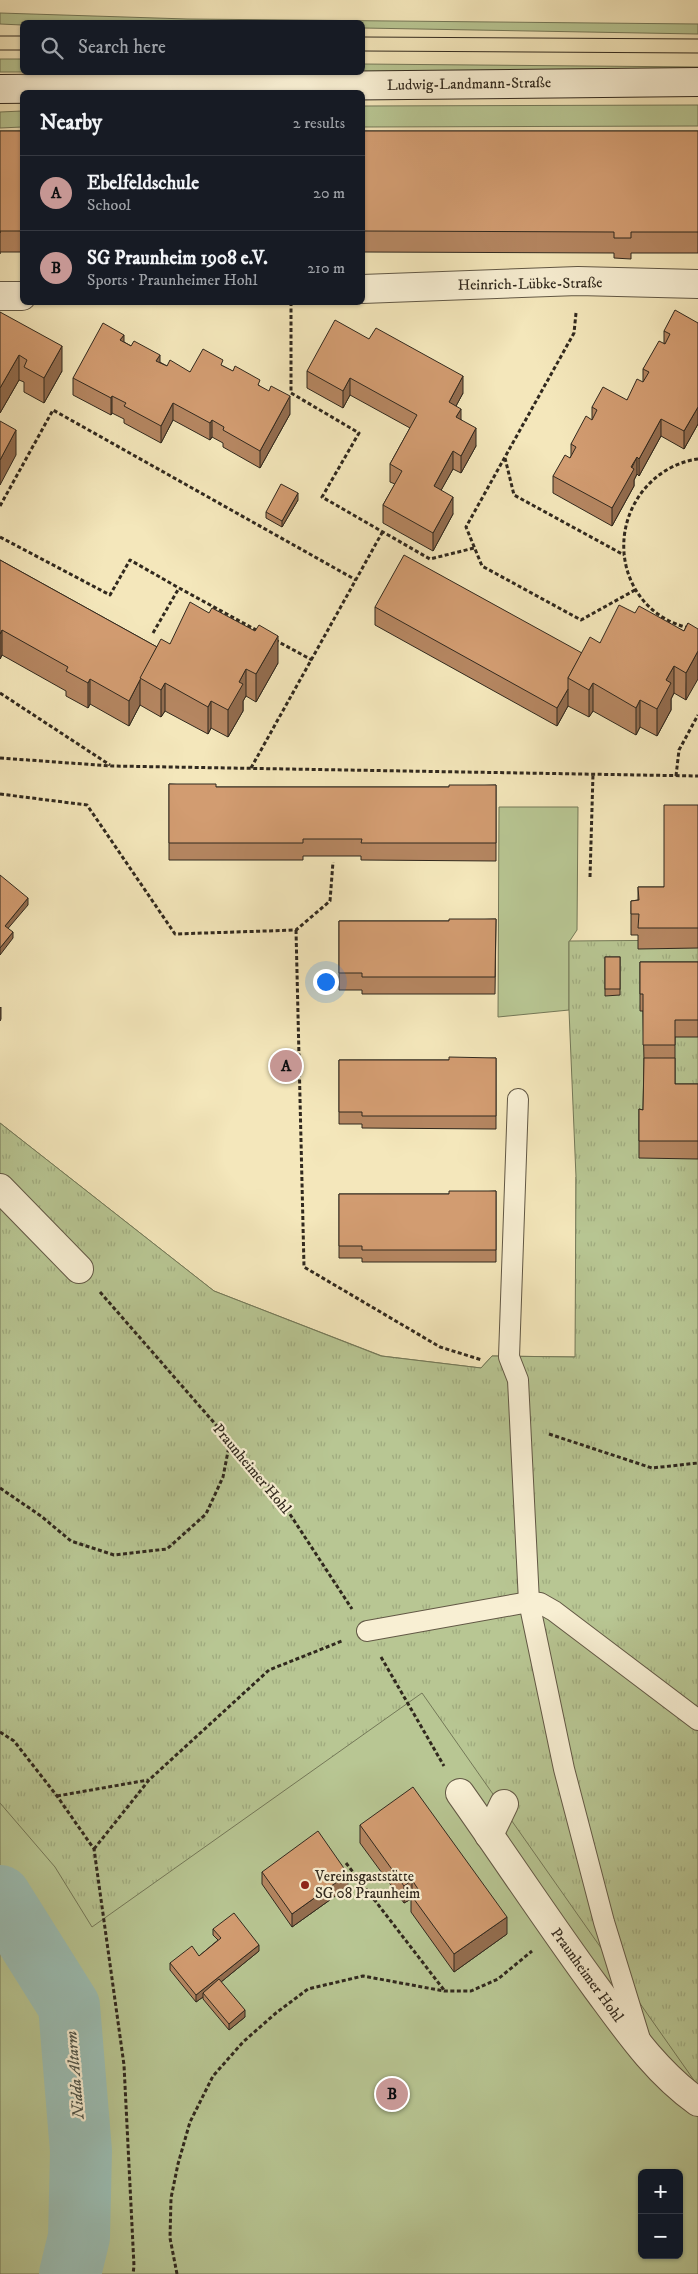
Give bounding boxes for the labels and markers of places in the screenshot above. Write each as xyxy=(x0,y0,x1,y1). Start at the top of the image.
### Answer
pin: A xyxy=(270,1047,302,1085)
place label: Vereinsgaststätte SG 08 Praunheim xyxy=(314,1867,420,1903)
marker: Vereinsgaststätte SG 08 Praunheim xyxy=(299,1879,311,1891)
pin: B xyxy=(376,2075,408,2113)

